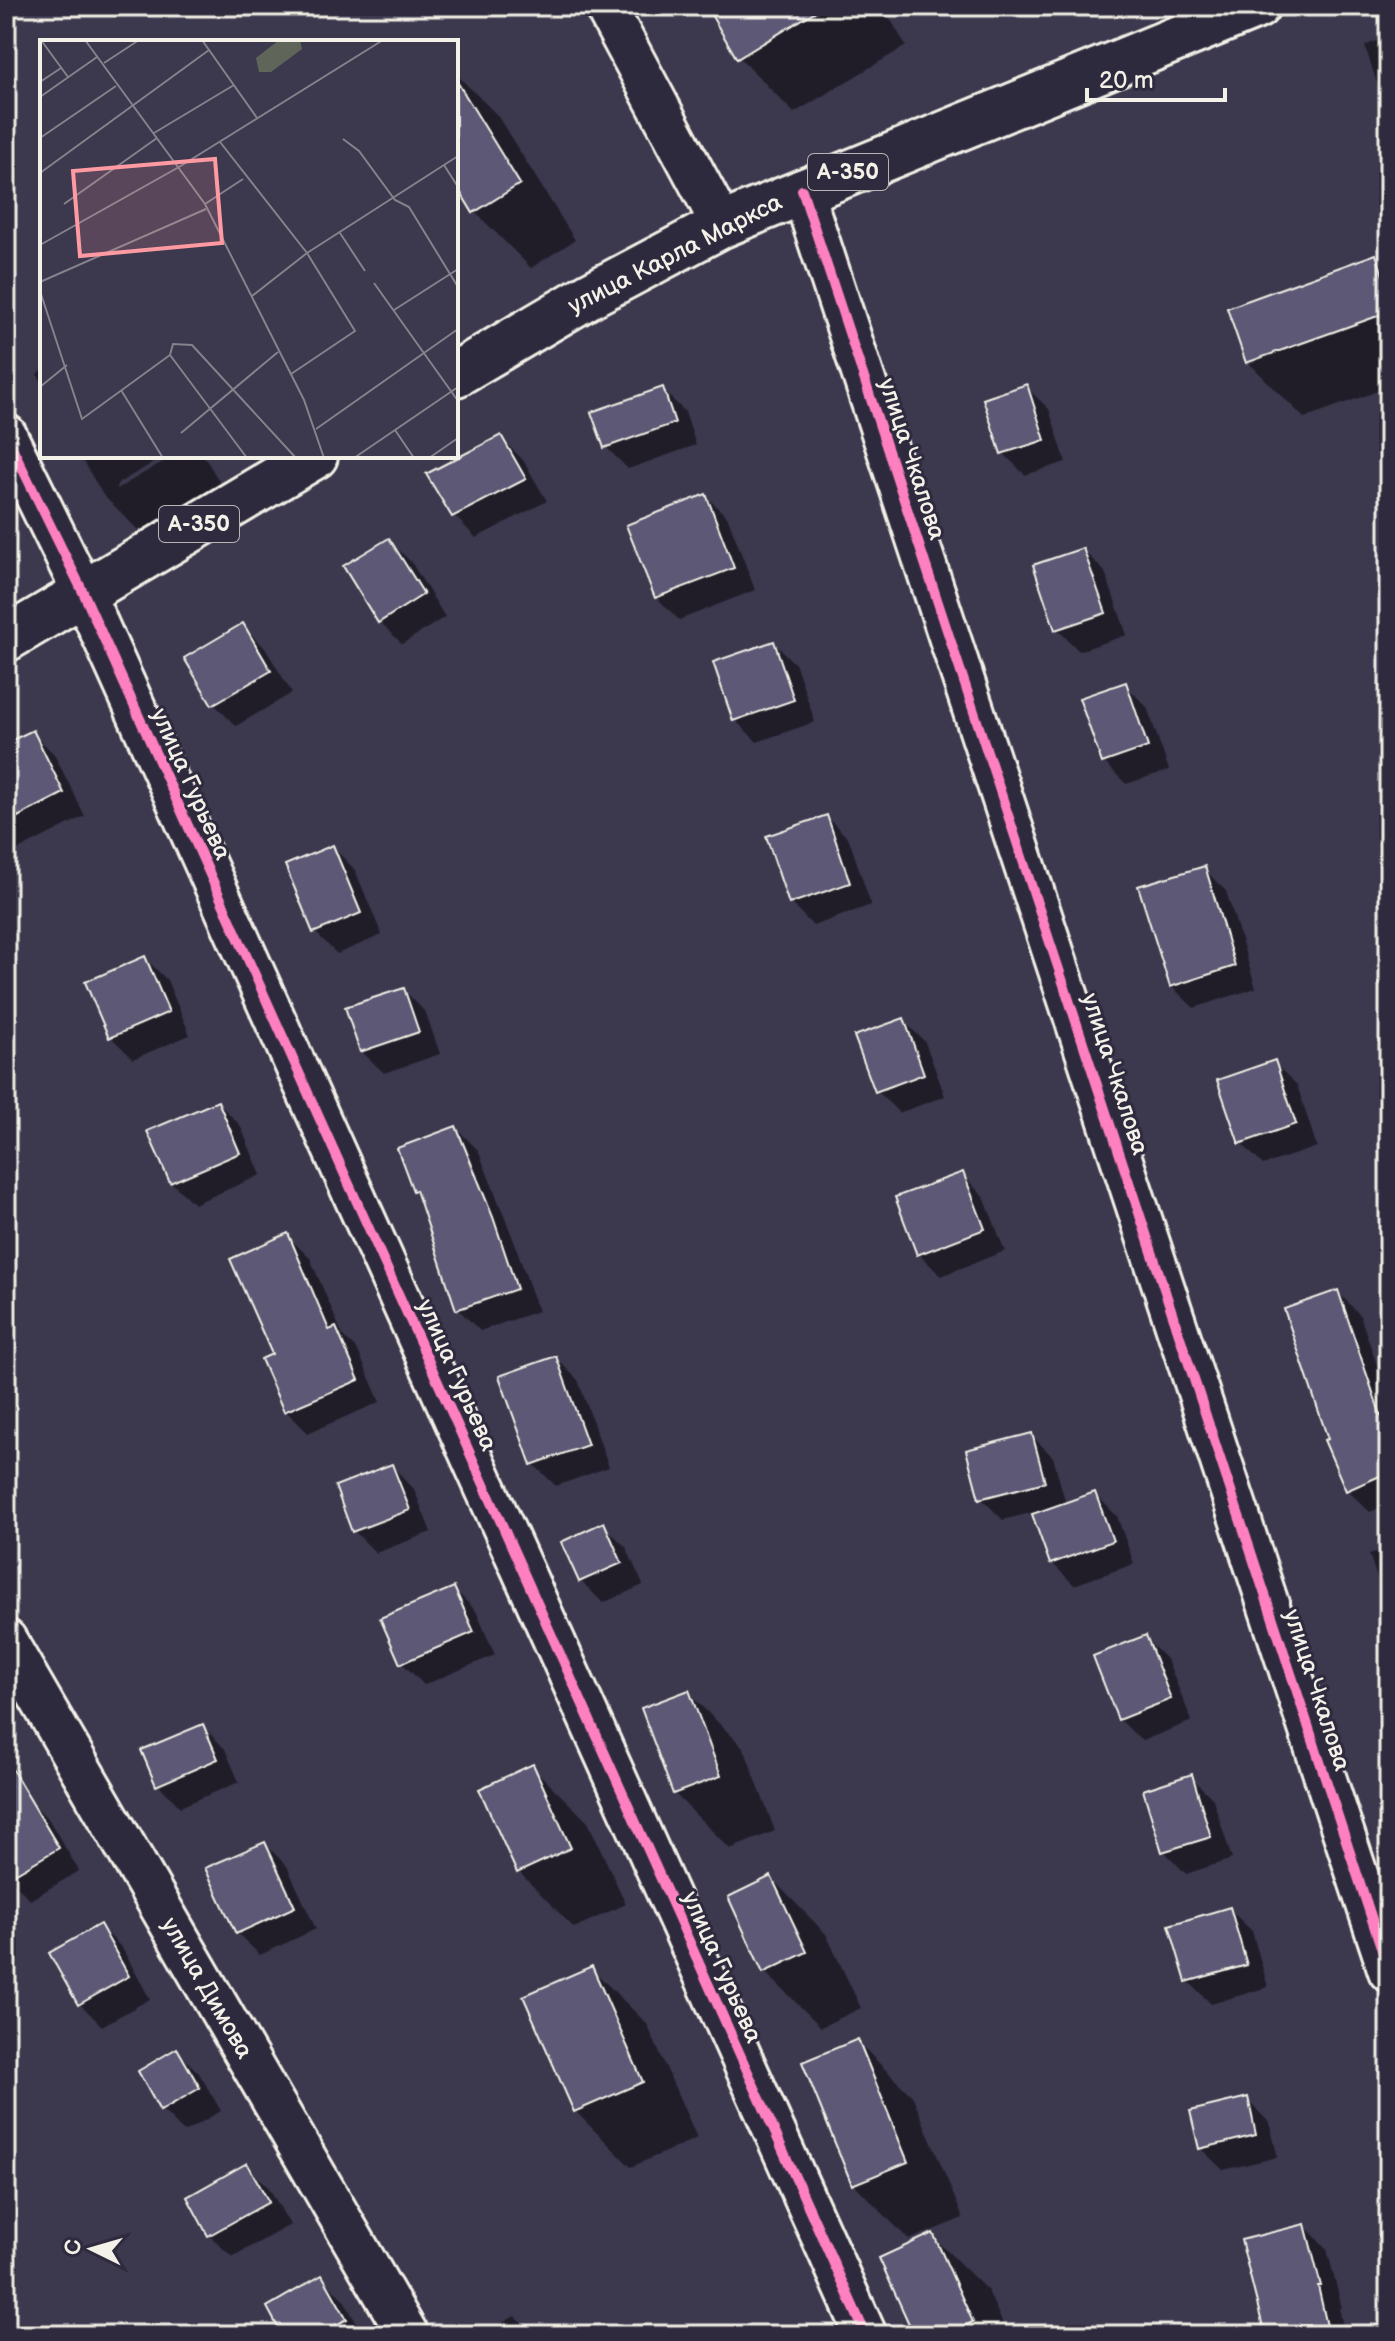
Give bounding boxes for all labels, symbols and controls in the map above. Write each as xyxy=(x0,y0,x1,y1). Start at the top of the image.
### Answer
inset map xyxy=(40,40,458,458)
scale bar xyxy=(1087,52,1225,102)
text: 20 m xyxy=(1099,66,1154,95)
road number: А-350 xyxy=(808,154,888,190)
street label: улица Карла Маркса xyxy=(563,187,787,321)
street label: улица Чкалова xyxy=(872,374,952,544)
road number: А-350 xyxy=(159,506,239,542)
street label: улица Гурьева xyxy=(145,704,237,864)
street label: улица Чкалова xyxy=(1075,989,1155,1159)
street label: улица Гурьева xyxy=(411,1295,503,1455)
street label: улица Чкалова xyxy=(1277,1605,1357,1775)
street label: улица Гурьева xyxy=(676,1887,768,2047)
street label: улица Димова xyxy=(155,1912,259,2064)
north arrow xyxy=(52,2209,132,2289)
text: С xyxy=(59,2239,88,2256)

